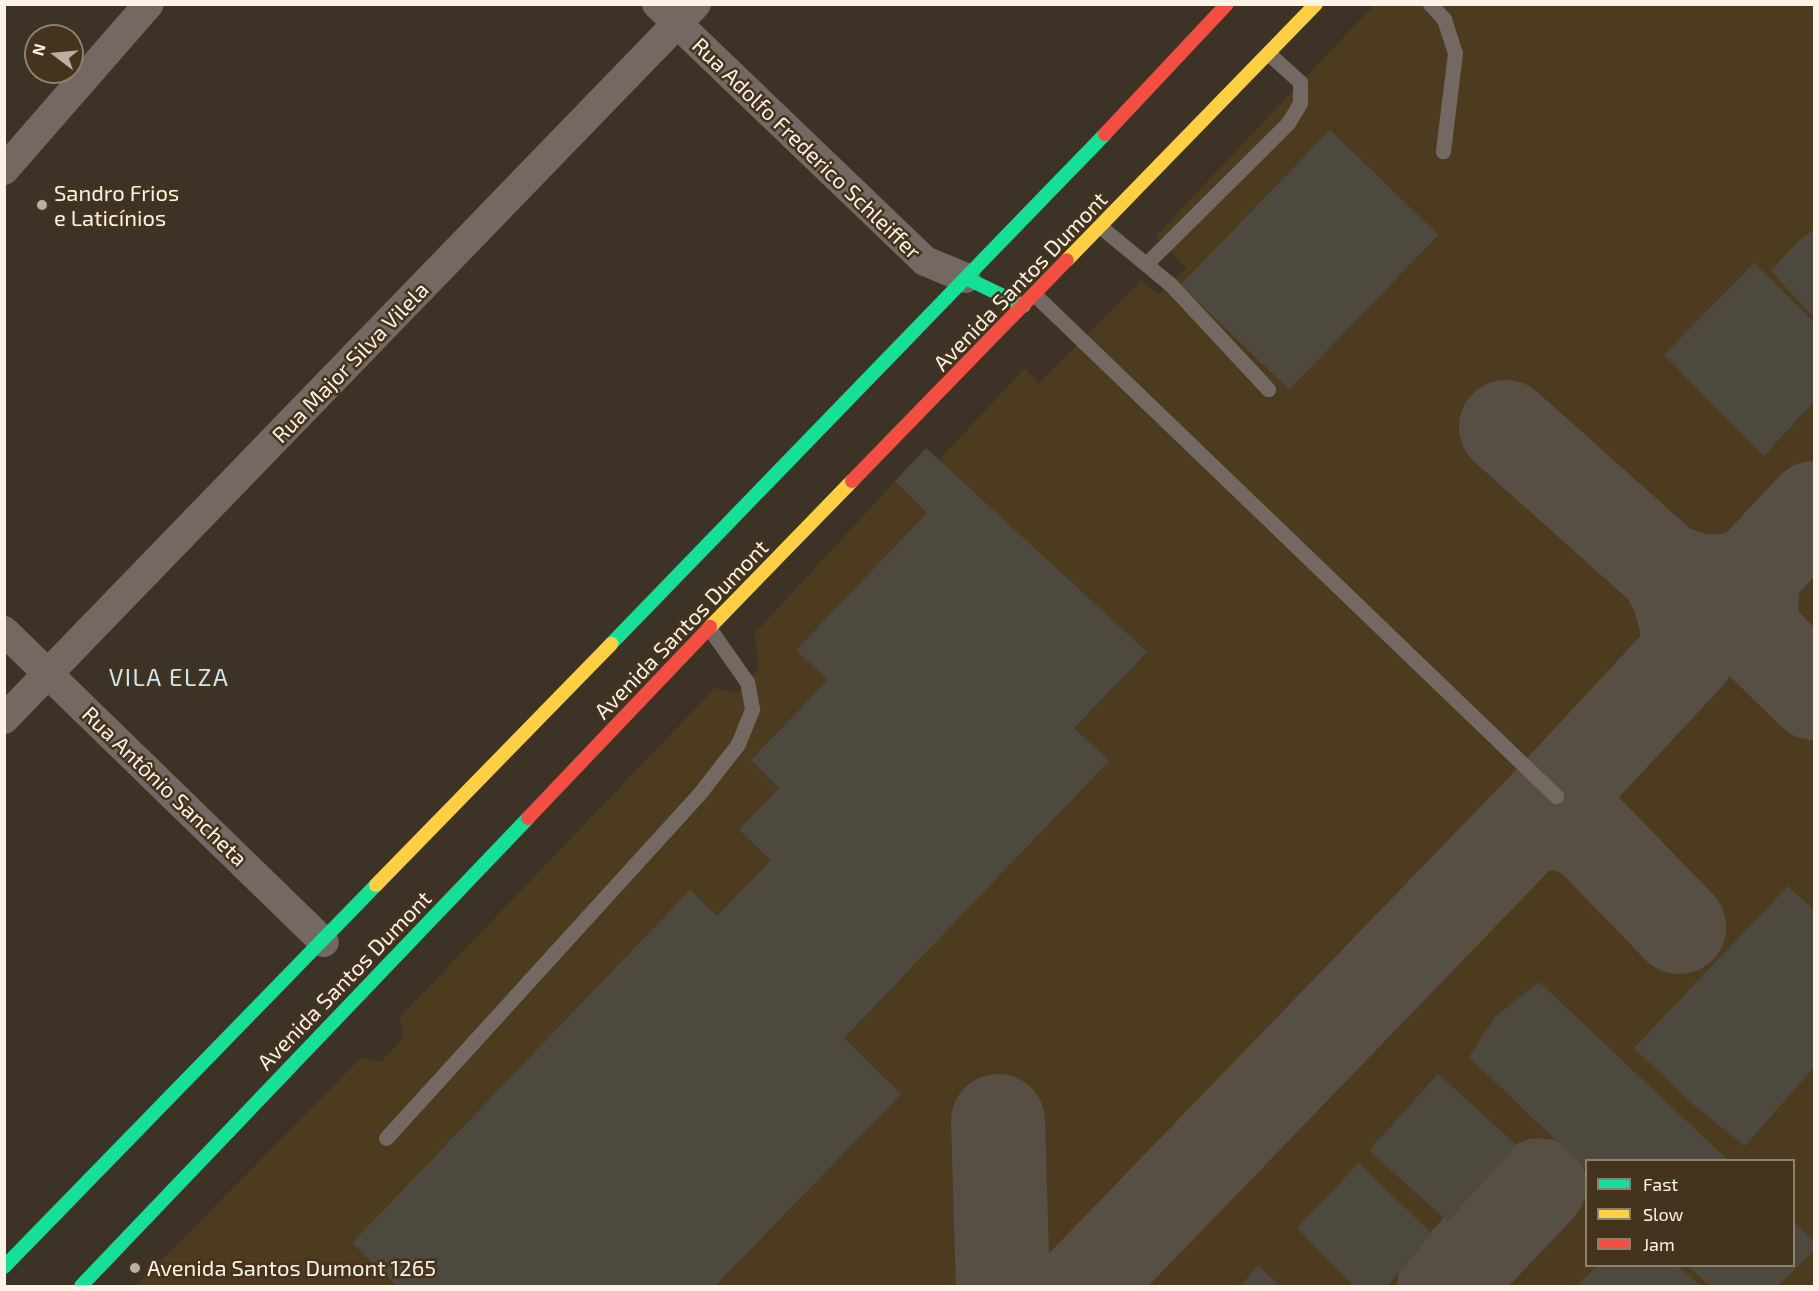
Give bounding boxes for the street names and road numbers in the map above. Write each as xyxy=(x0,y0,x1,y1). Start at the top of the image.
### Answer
street label: Rua Adolfo Frederico Schleiffer xyxy=(687,31,927,265)
street label: Avenida Santos Dumont xyxy=(928,186,1112,376)
street label: Rua Major Silva Vilela xyxy=(266,276,434,448)
street label: Avenida Santos Dumont xyxy=(589,534,773,724)
street label: Rua Antônio Sancheta xyxy=(77,700,253,872)
street label: Avenida Santos Dumont xyxy=(252,885,436,1075)

